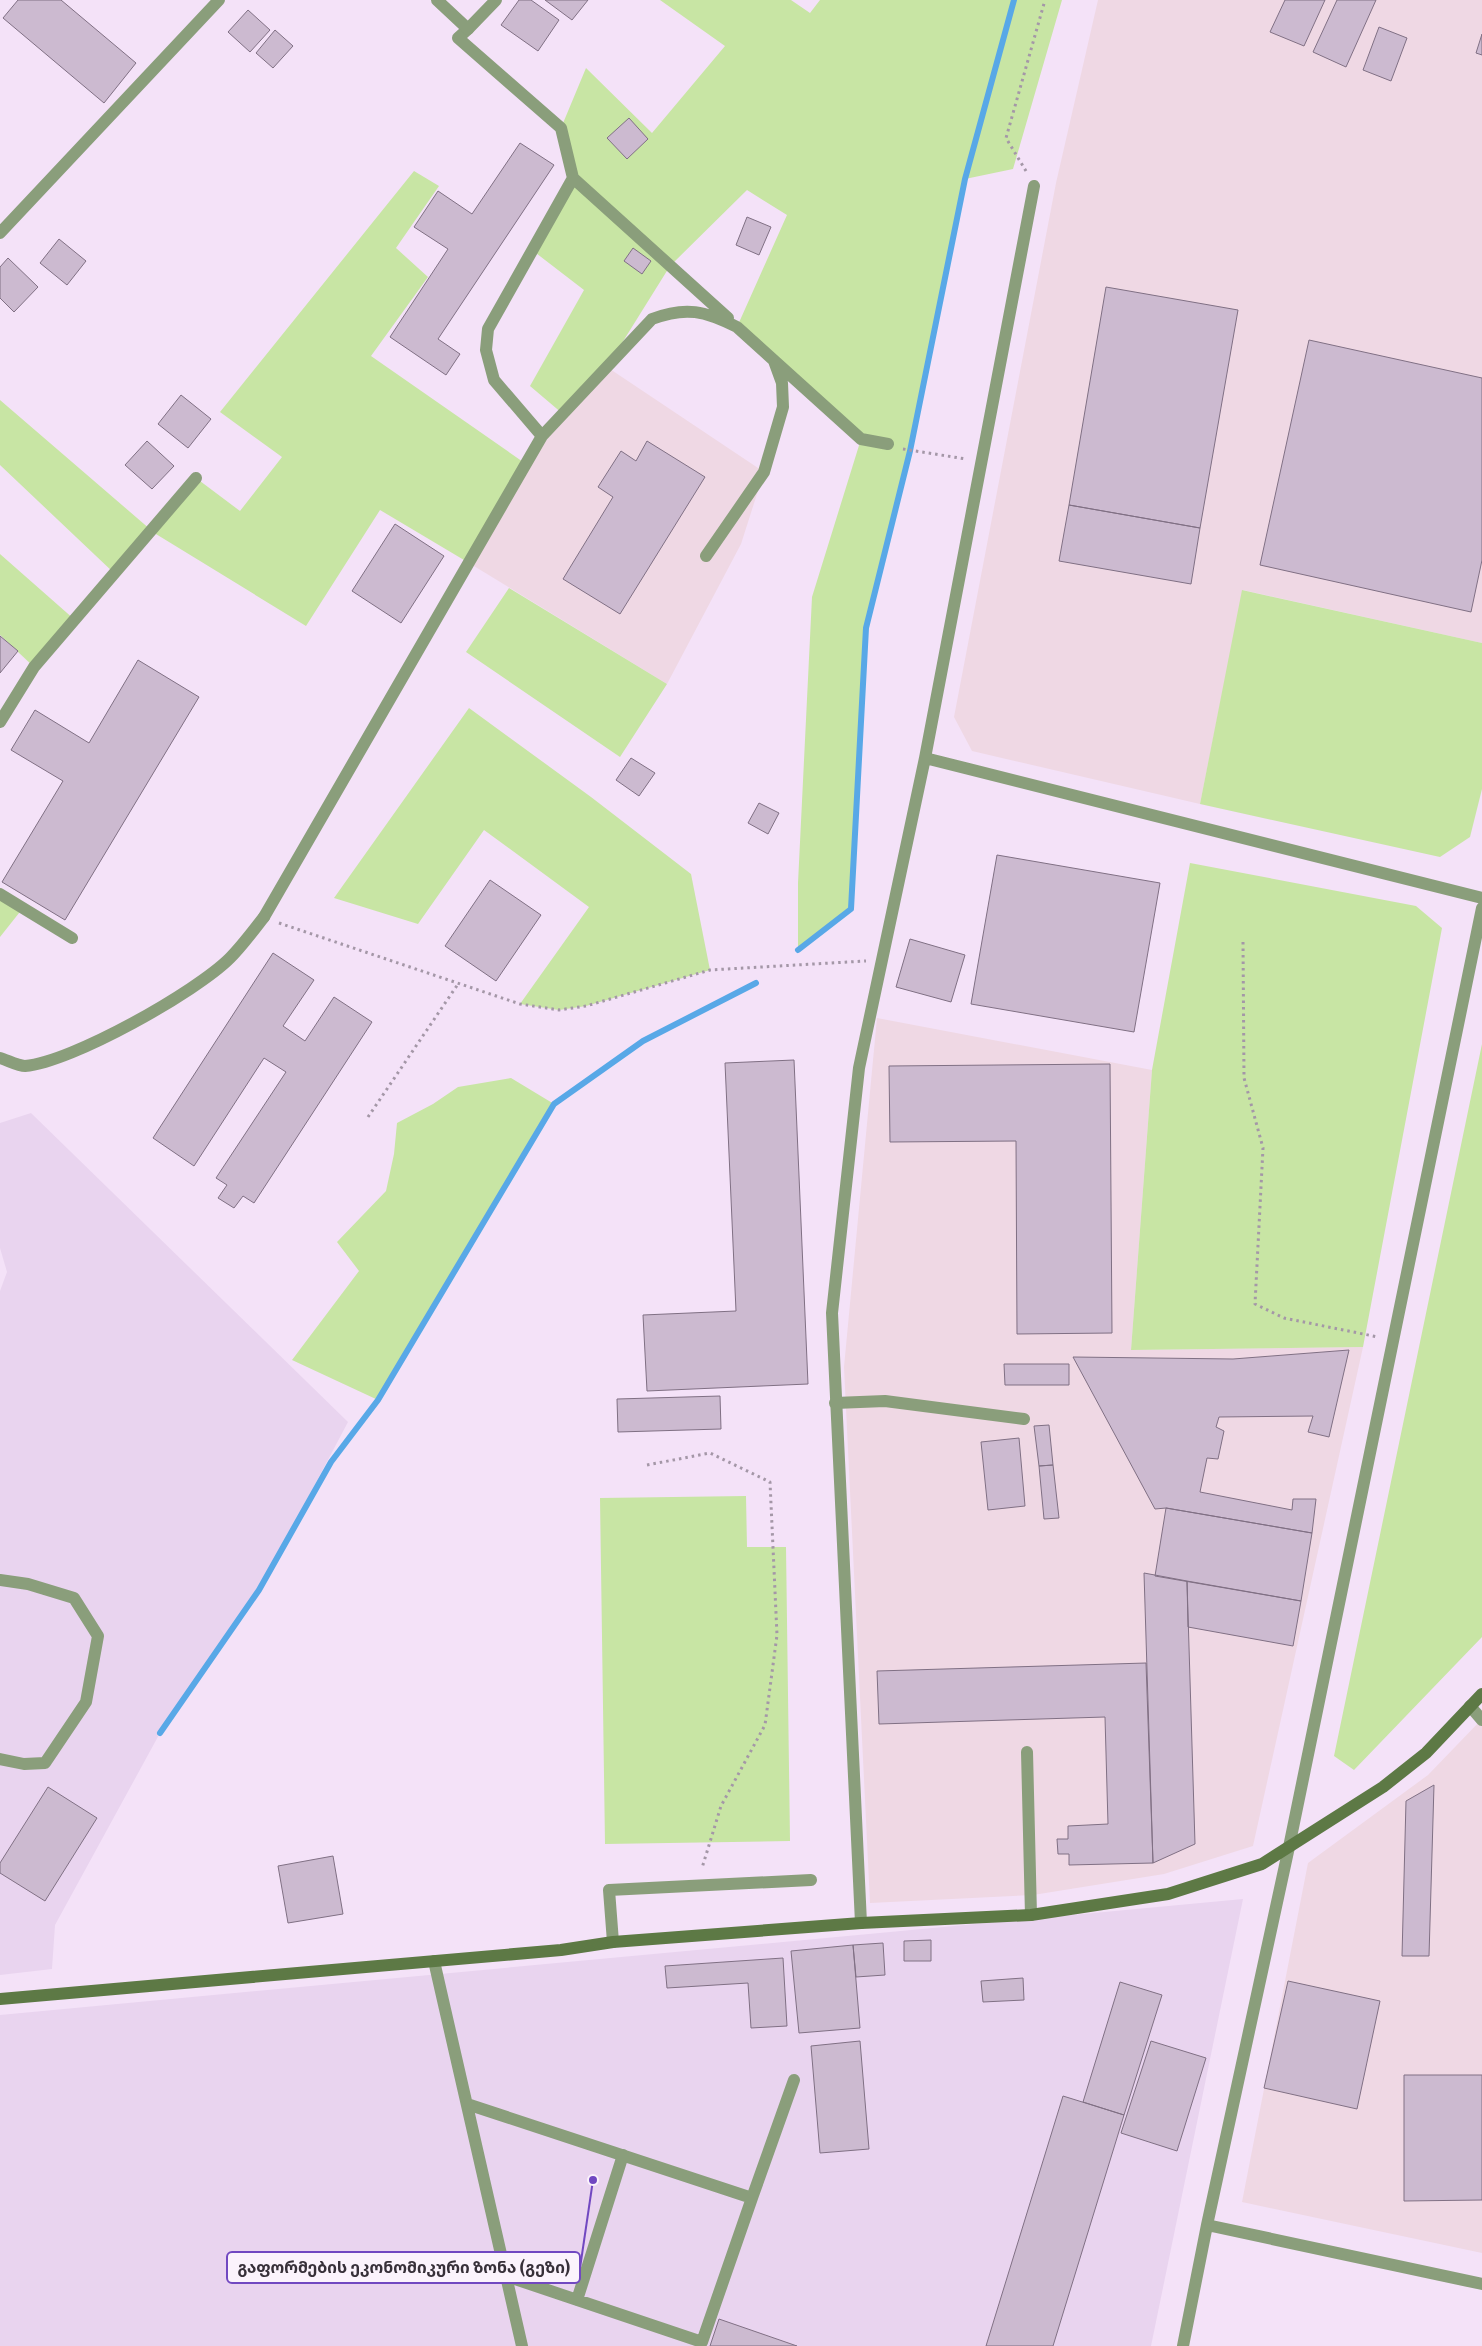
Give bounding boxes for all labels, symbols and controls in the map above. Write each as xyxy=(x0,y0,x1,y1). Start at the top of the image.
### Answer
callout: გაფორმების ეკონომიკური ზონა (გეზი) xyxy=(227,2252,580,2283)
text: გაფორმების ეკონომიკური ზონა (გეზი) xyxy=(237,2254,571,2278)

